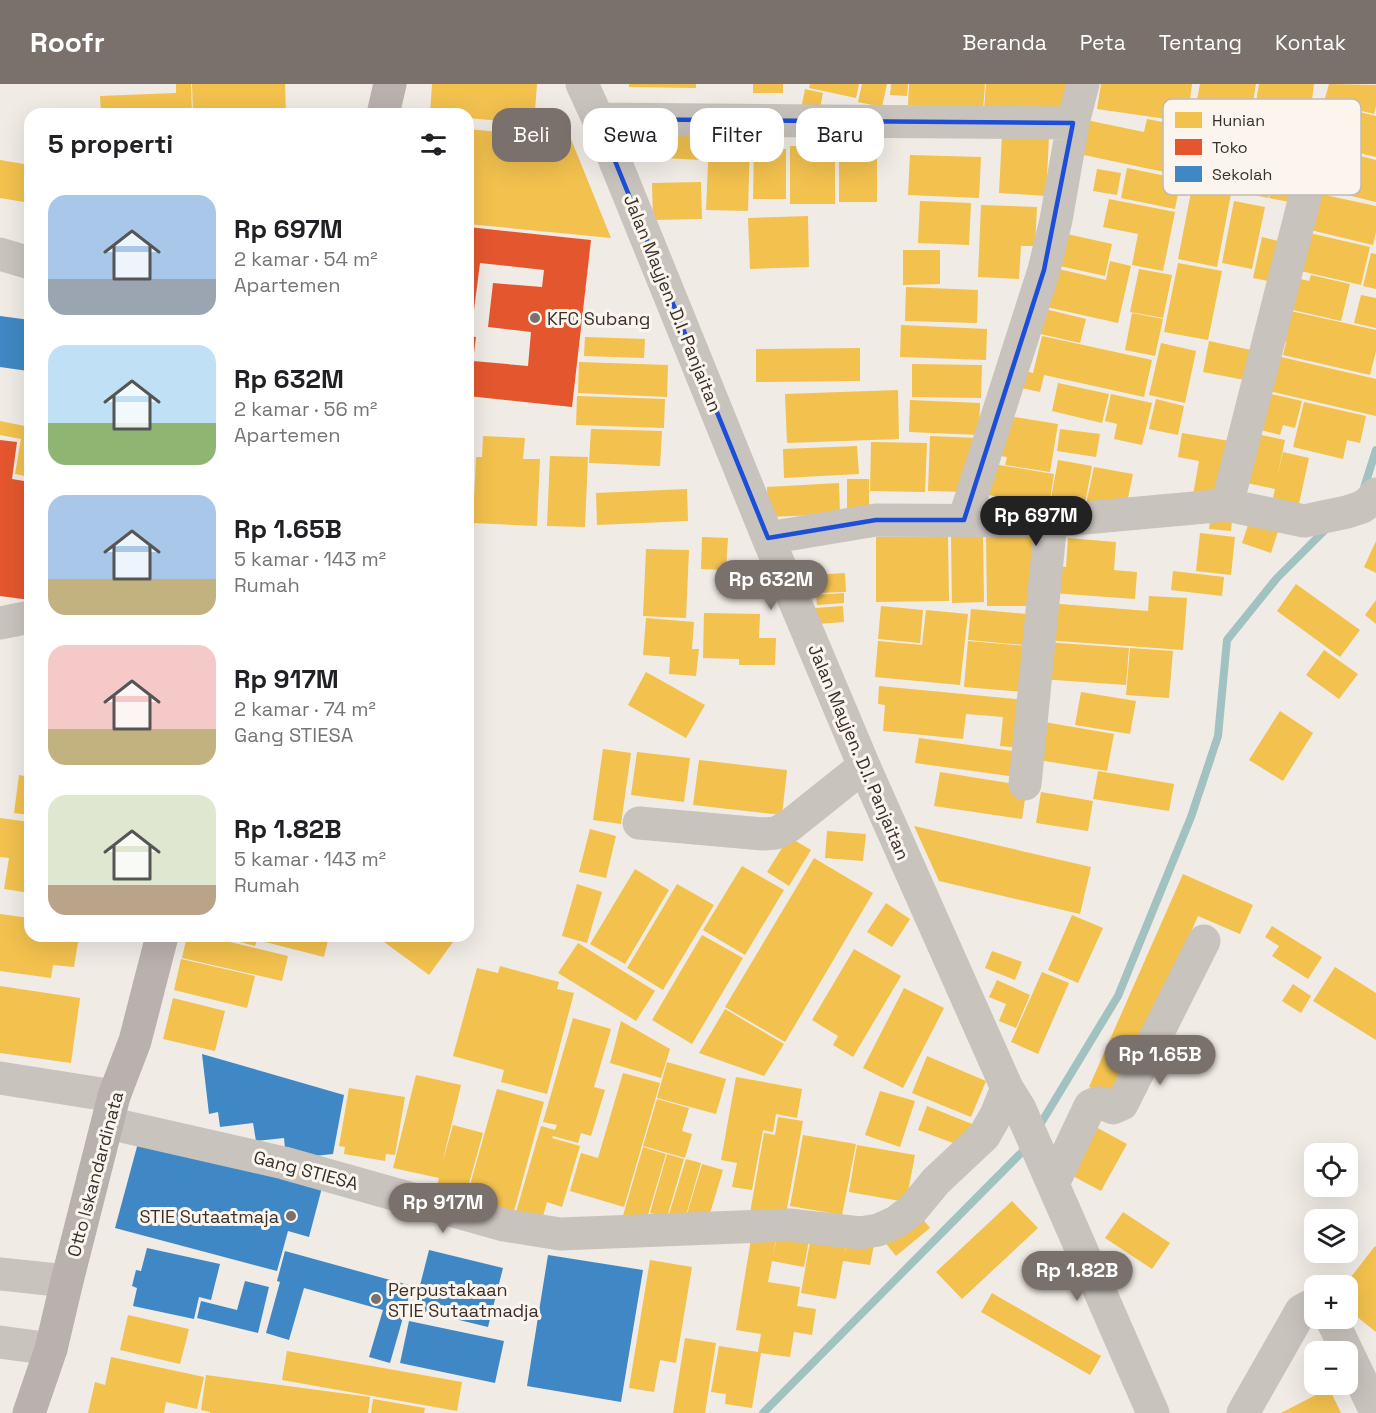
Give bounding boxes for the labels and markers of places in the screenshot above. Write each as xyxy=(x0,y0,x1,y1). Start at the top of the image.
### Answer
place label: KFC Subang xyxy=(547,307,650,330)
marker: KFC Subang xyxy=(528,311,542,325)
pin: Rp 697M xyxy=(981,496,1091,547)
pin: Rp 632M xyxy=(716,560,826,611)
pin: Rp 1.65B xyxy=(1098,1035,1222,1086)
pin: Rp 917M xyxy=(388,1183,498,1234)
place label: STIE Sutaatmaja xyxy=(139,1205,279,1228)
marker: STIE Sutaatmaja xyxy=(284,1209,298,1223)
pin: Rp 1.82B xyxy=(1015,1251,1139,1302)
place label: Perpustakaan STIE Sutaatmadja xyxy=(388,1278,539,1322)
marker: Perpustakaan STIE Sutaatmadja xyxy=(369,1292,383,1306)

